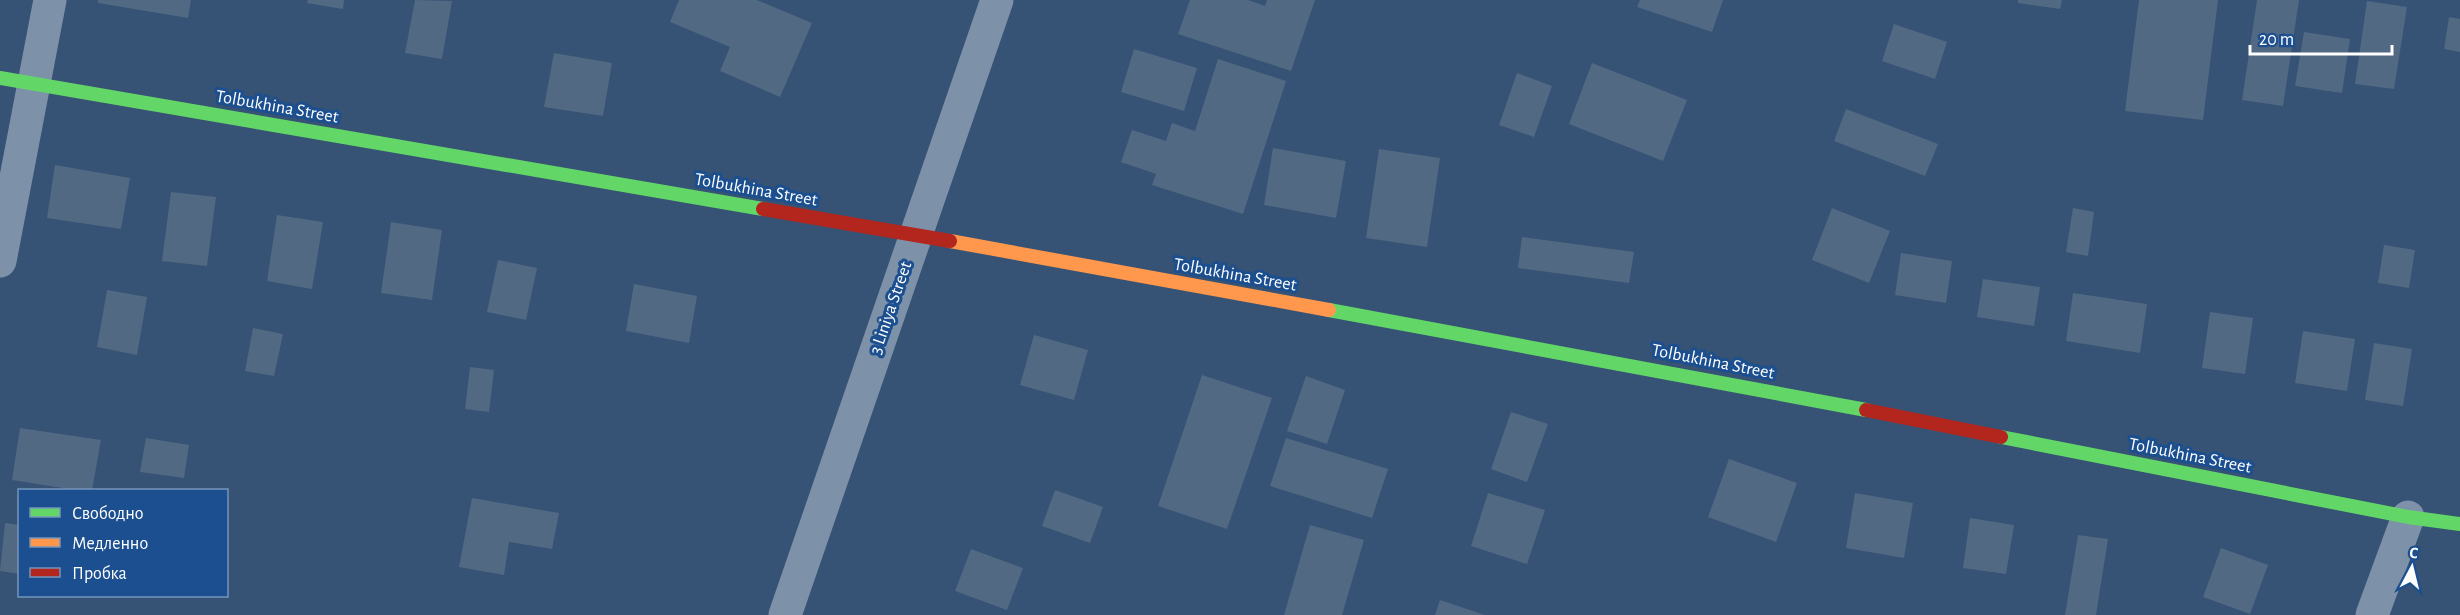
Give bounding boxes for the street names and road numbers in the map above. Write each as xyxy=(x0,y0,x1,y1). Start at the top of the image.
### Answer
street label: Tolbukhina Street xyxy=(214,87,340,127)
street label: Tolbukhina Street xyxy=(693,170,819,210)
street label: Tolbukhina Street xyxy=(1172,255,1298,295)
street label: 3 Liniya Street xyxy=(867,259,915,357)
street label: Tolbukhina Street xyxy=(1650,341,1776,383)
street label: Tolbukhina Street xyxy=(2127,435,2253,477)

